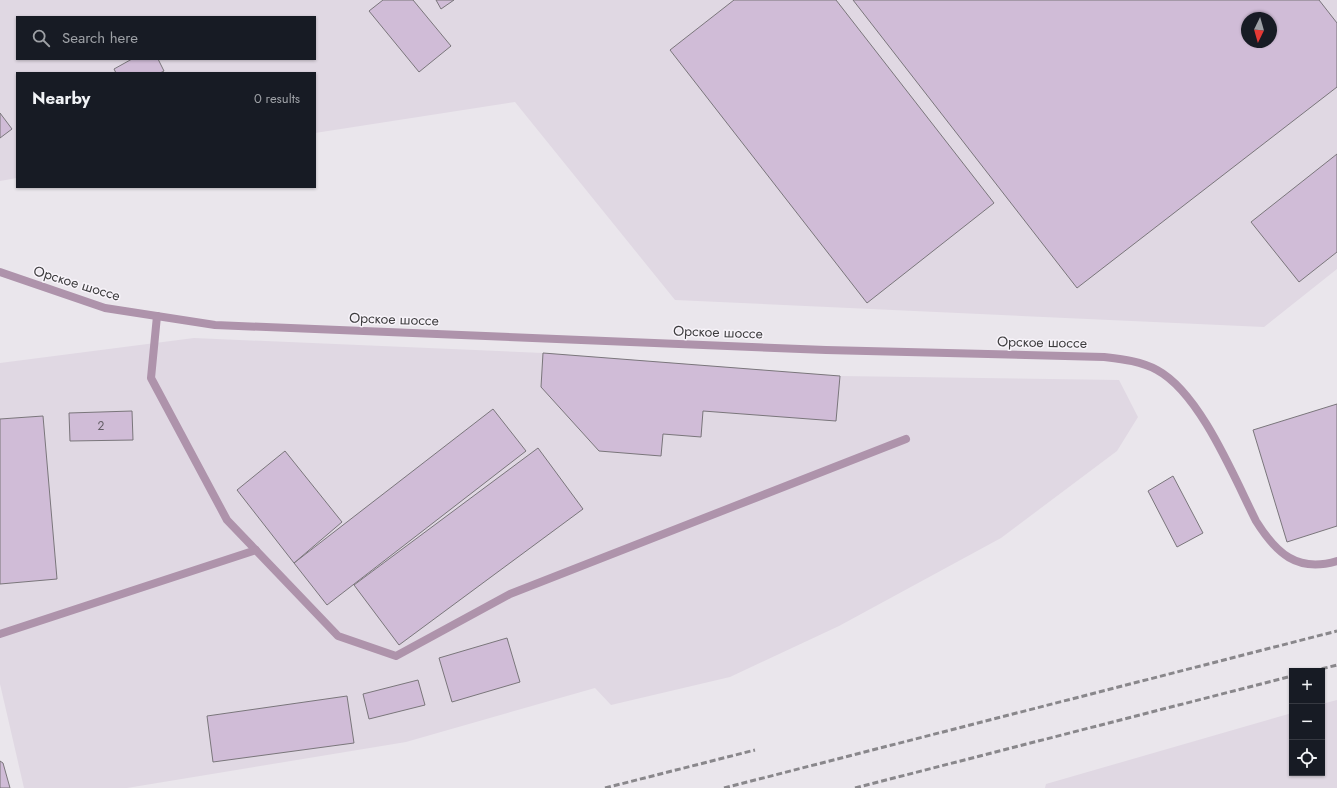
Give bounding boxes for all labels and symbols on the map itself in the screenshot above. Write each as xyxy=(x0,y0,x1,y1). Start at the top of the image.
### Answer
north arrow xyxy=(1241,12,1277,48)
street label: Орское шоссе xyxy=(31,260,123,306)
street label: Орское шоссе xyxy=(349,307,439,331)
street label: Орское шоссе xyxy=(673,320,763,344)
street label: Орское шоссе xyxy=(997,331,1087,353)
house number: 2 xyxy=(98,417,105,435)

